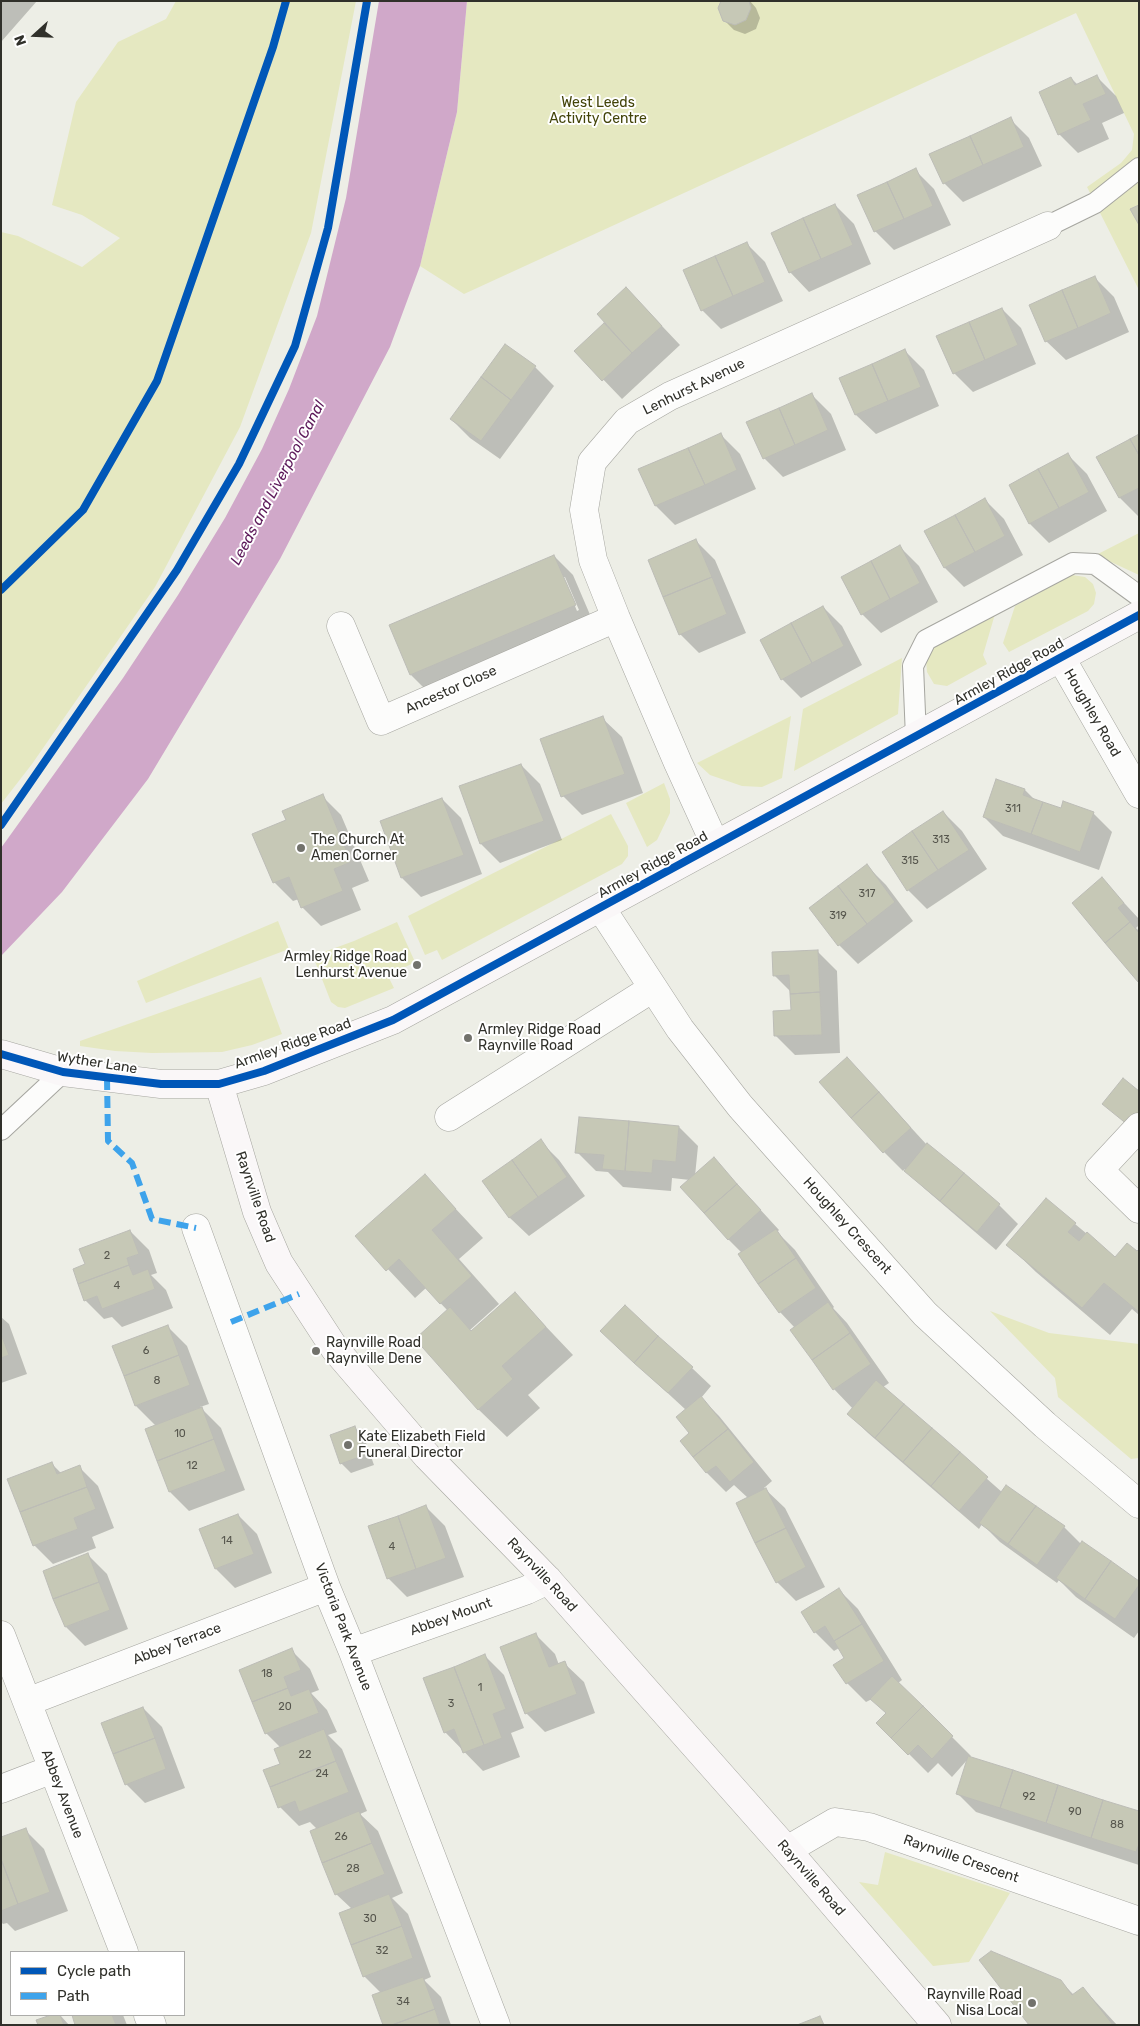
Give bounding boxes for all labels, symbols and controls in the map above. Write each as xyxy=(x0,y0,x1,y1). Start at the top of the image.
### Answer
north arrow xyxy=(10,10,60,60)
text: N xyxy=(11,33,30,48)
park label: West Leeds Activity Centre xyxy=(549,95,647,128)
street label: Lenhurst Avenue xyxy=(640,355,748,419)
water label: Leeds and Liverpool Canal xyxy=(227,398,329,568)
street label: Armley Ridge Road xyxy=(951,635,1067,709)
street label: Ancestor Close xyxy=(403,662,499,718)
street label: Houghley Road xyxy=(1060,666,1124,760)
house number: 311 xyxy=(1005,802,1021,816)
street label: Armley Ridge Road xyxy=(595,828,711,902)
place label: The Church At Amen Corner xyxy=(311,832,404,864)
house number: 313 xyxy=(932,833,950,847)
marker: The Church At Amen Corner xyxy=(295,842,307,854)
house number: 315 xyxy=(901,854,919,868)
house number: 317 xyxy=(859,887,875,901)
house number: 319 xyxy=(829,909,847,923)
place label: Armley Ridge Road Lenhurst Avenue xyxy=(284,949,407,982)
marker: Armley Ridge Road Lenhurst Avenue xyxy=(411,959,423,971)
street label: Armley Ridge Road xyxy=(232,1015,354,1073)
place label: Armley Ridge Road Raynville Road xyxy=(478,1022,601,1054)
marker: Armley Ridge Road Raynville Road xyxy=(462,1032,474,1044)
street label: Wyther Lane xyxy=(55,1048,139,1078)
street label: Raynville Road xyxy=(232,1149,278,1245)
street label: Houghley Crescent xyxy=(799,1174,895,1278)
house number: 2 xyxy=(104,1249,110,1263)
house number: 4 xyxy=(114,1279,120,1293)
place label: Raynville Road Raynville Dene xyxy=(326,1335,422,1368)
house number: 6 xyxy=(143,1344,149,1358)
marker: Raynville Road Raynville Dene xyxy=(310,1345,322,1357)
house number: 8 xyxy=(154,1374,160,1388)
house number: 10 xyxy=(174,1427,186,1441)
place label: Kate Elizabeth Field Funeral Director xyxy=(358,1429,486,1461)
marker: Kate Elizabeth Field Funeral Director xyxy=(342,1439,354,1451)
house number: 12 xyxy=(186,1459,198,1473)
house number: 14 xyxy=(221,1534,233,1548)
street label: Raynville Road xyxy=(503,1534,581,1616)
house number: 4 xyxy=(389,1540,395,1554)
street label: Victoria Park Avenue xyxy=(311,1561,375,1693)
street label: Abbey Mount xyxy=(408,1594,494,1640)
street label: Abbey Terrace xyxy=(130,1619,224,1669)
house number: 18 xyxy=(261,1667,273,1681)
house number: 1 xyxy=(478,1681,482,1695)
house number: 3 xyxy=(448,1697,454,1711)
house number: 20 xyxy=(278,1700,292,1714)
street label: Abbey Avenue xyxy=(37,1747,87,1841)
house number: 22 xyxy=(299,1748,311,1762)
house number: 24 xyxy=(315,1767,329,1781)
house number: 92 xyxy=(1023,1790,1035,1804)
house number: 90 xyxy=(1068,1805,1082,1819)
house number: 88 xyxy=(1110,1818,1124,1832)
house number: 26 xyxy=(334,1830,348,1844)
street label: Raynville Crescent xyxy=(901,1831,1021,1887)
street label: Raynville Road xyxy=(773,1837,849,1919)
house number: 28 xyxy=(346,1862,360,1876)
house number: 30 xyxy=(363,1912,377,1926)
house number: 32 xyxy=(375,1944,389,1958)
legend xyxy=(10,1951,185,2016)
text: Cycle path xyxy=(57,1962,131,1980)
text: Path xyxy=(57,1987,90,2005)
place label: Raynville Road Nisa Local xyxy=(927,1987,1022,2020)
house number: 34 xyxy=(396,1995,410,2009)
marker: Raynville Road Nisa Local xyxy=(1026,1997,1038,2009)

